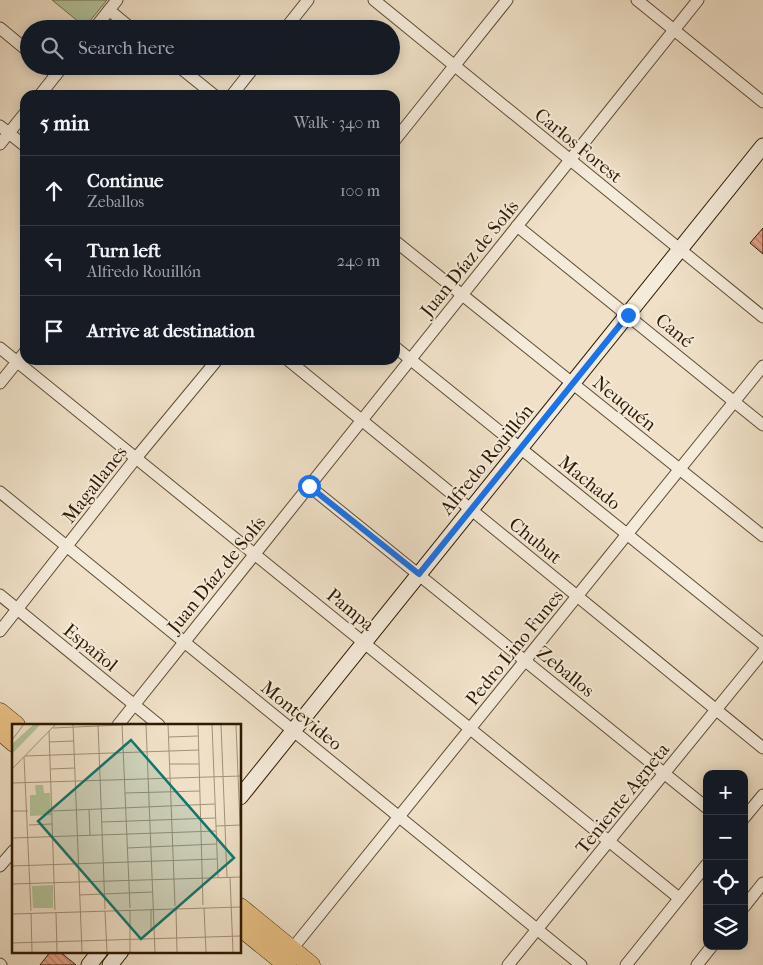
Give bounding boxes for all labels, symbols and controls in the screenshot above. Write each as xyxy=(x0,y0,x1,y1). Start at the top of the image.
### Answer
search box xyxy=(20,20,400,75)
icon: search xyxy=(38,34,66,62)
text: Search here xyxy=(78,37,174,59)
street label: Carlos Forest xyxy=(530,104,627,188)
text: 5 min xyxy=(40,111,89,135)
text: Walk · 340 m xyxy=(294,113,380,132)
text: Continue xyxy=(87,170,163,192)
icon: ahead xyxy=(40,177,68,205)
text: 100 m xyxy=(340,181,380,200)
text: Zeballos xyxy=(87,192,144,211)
street label: Juan Díaz de Solís xyxy=(415,196,524,323)
text: Turn left xyxy=(87,240,161,262)
icon: left xyxy=(40,247,68,275)
text: 240 m xyxy=(337,251,380,270)
text: Alfredo Rouillón xyxy=(87,262,201,281)
route end xyxy=(617,304,640,327)
street label: Cané xyxy=(651,309,698,353)
icon: arrive xyxy=(40,317,68,345)
text: Arrive at destination xyxy=(87,320,255,342)
street label: Neuquén xyxy=(588,372,660,436)
street label: Alfredo Rouillón xyxy=(435,400,538,520)
street label: Magallanes xyxy=(58,442,132,528)
street label: Machado xyxy=(554,451,625,515)
route start xyxy=(298,475,321,498)
street label: Juan Díaz de Solís xyxy=(162,512,271,639)
street label: Chubut xyxy=(505,513,566,569)
street label: Pampa xyxy=(322,584,379,636)
street label: Pedro Lino Funes xyxy=(461,585,568,710)
street label: Español xyxy=(59,619,122,676)
street label: Zeballos xyxy=(532,642,599,702)
street label: Montevideo xyxy=(256,676,347,755)
inset map xyxy=(12,724,241,952)
street label: Teniente Agneta xyxy=(571,739,674,858)
map controls xyxy=(703,770,748,950)
button: + xyxy=(703,770,748,815)
button: − xyxy=(703,815,748,860)
button: locate xyxy=(703,860,748,905)
button: layers xyxy=(703,905,748,950)

